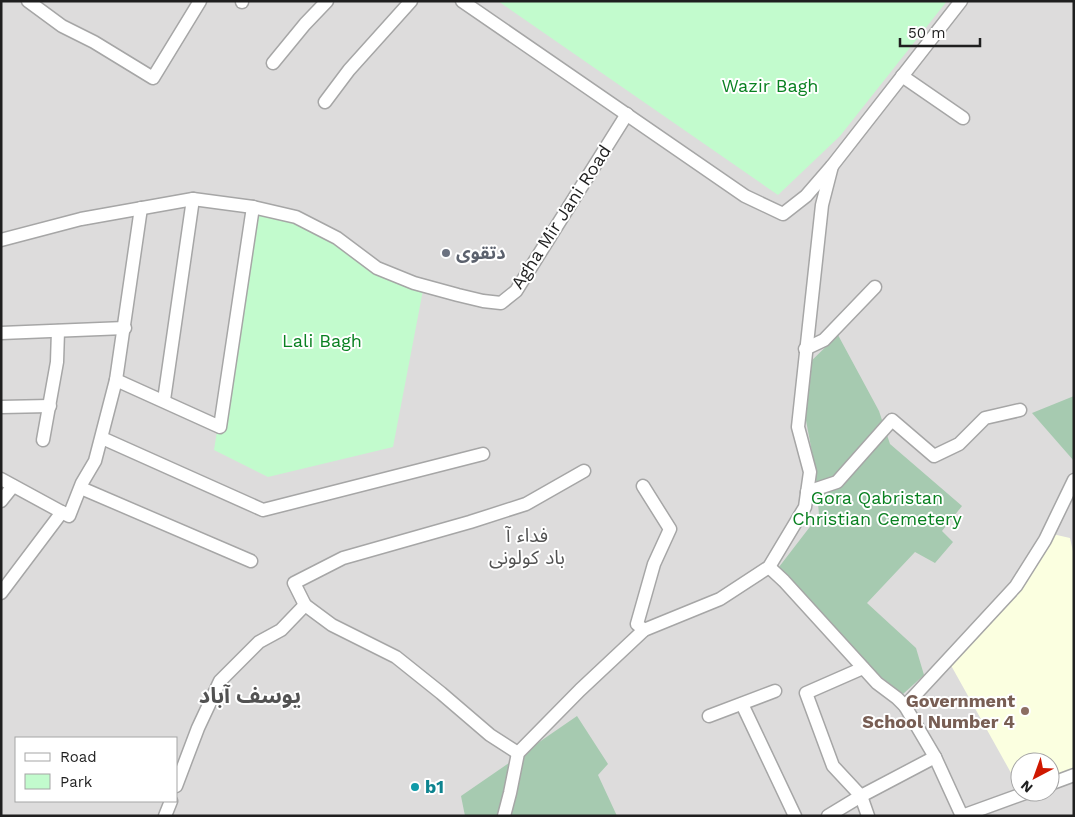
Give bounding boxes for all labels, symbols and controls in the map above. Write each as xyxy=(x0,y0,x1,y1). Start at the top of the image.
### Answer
scale bar xyxy=(900,15,980,47)
text: 50 m xyxy=(908,24,945,42)
park label: Wazir Bagh xyxy=(722,75,818,96)
street label: Agha Mir Jani Road xyxy=(506,141,615,293)
place label: دتقوى xyxy=(456,242,506,263)
marker: دتقوى xyxy=(440,247,452,259)
park label: Lali Bagh xyxy=(282,330,362,351)
park label: Gora Qabristan Christian Cemetery xyxy=(792,487,962,529)
district label: فداء آ باد کولونی xyxy=(489,524,565,569)
district label: یوسف آباد xyxy=(199,683,301,708)
place label: Government School Number 4 xyxy=(862,690,1015,732)
marker: Government School Number 4 xyxy=(1019,705,1031,717)
legend xyxy=(15,737,178,802)
text: Road xyxy=(60,748,97,766)
north arrow xyxy=(1010,752,1060,802)
text: Park xyxy=(60,773,93,791)
place label: b1 xyxy=(425,776,444,797)
text: N xyxy=(1017,777,1036,796)
marker: b1 xyxy=(409,781,421,793)

